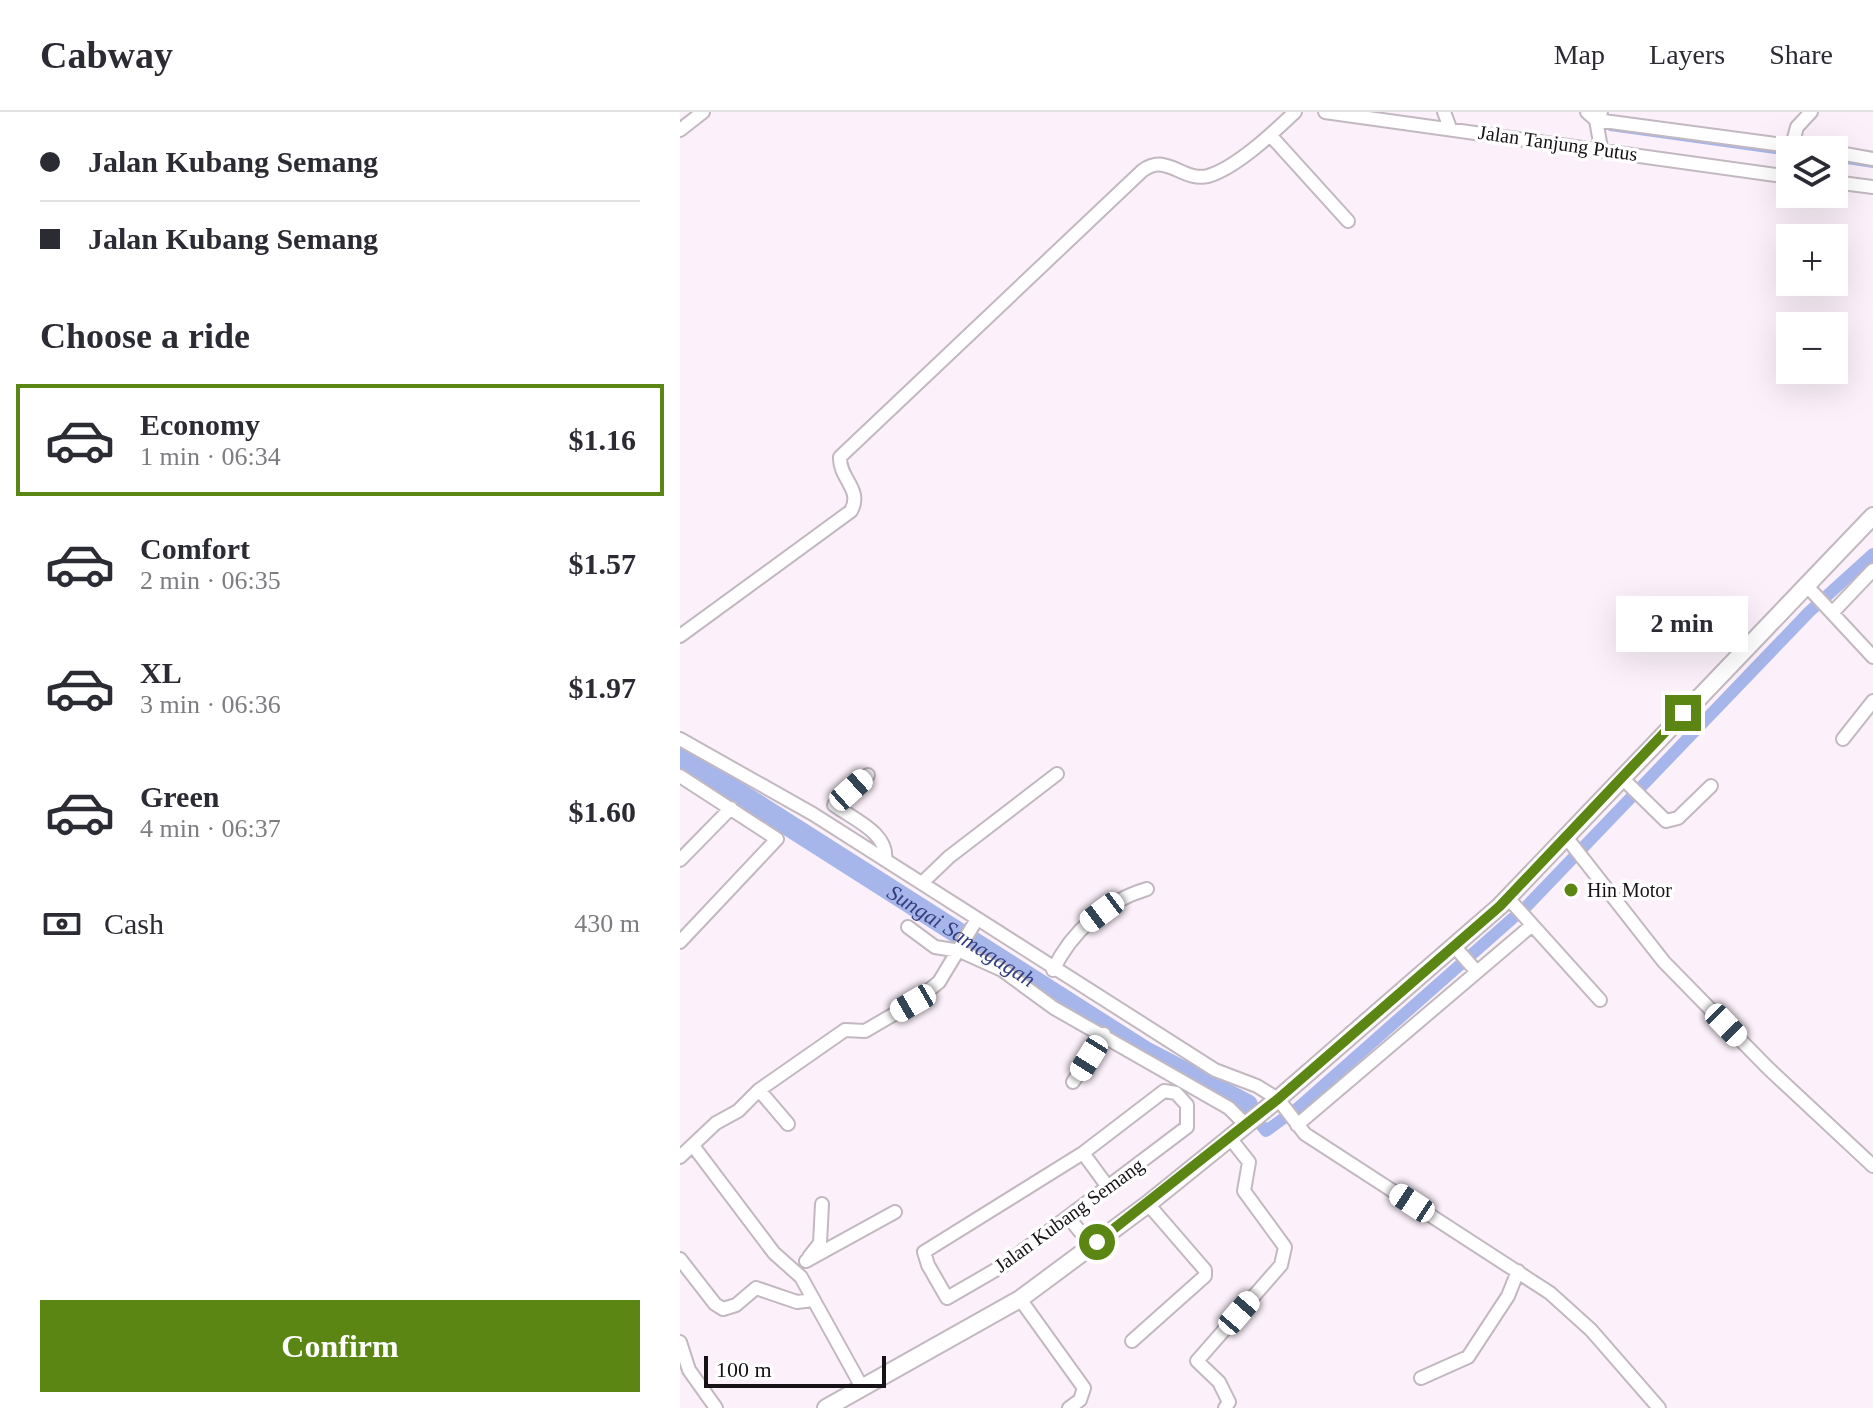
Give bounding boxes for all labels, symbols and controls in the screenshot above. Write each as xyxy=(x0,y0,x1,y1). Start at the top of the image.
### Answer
text: Cabway xyxy=(40,34,173,76)
text: Map xyxy=(1554,39,1605,70)
text: Layers xyxy=(1649,39,1725,70)
text: Share xyxy=(1769,39,1833,70)
street label: Jalan Tanjung Putus xyxy=(1477,121,1639,166)
map controls xyxy=(1776,136,1848,384)
button: layers xyxy=(1776,136,1848,208)
text: Jalan Kubang Semang xyxy=(88,145,378,178)
text: Jalan Kubang Semang xyxy=(88,222,378,255)
button: + xyxy=(1776,224,1848,296)
button: − xyxy=(1776,312,1848,384)
text: Choose a ride xyxy=(40,316,250,356)
icon: car xyxy=(44,404,116,476)
text: Economy xyxy=(140,408,260,441)
text: $1.16 xyxy=(569,423,636,456)
text: 1 min · 06:34 xyxy=(140,442,281,471)
icon: car xyxy=(44,528,116,600)
text: Comfort xyxy=(140,532,250,565)
text: $1.57 xyxy=(569,547,636,580)
text: 2 min · 06:35 xyxy=(140,566,281,595)
callout: 2 min xyxy=(1617,597,1749,653)
text: 2 min xyxy=(1651,609,1713,638)
icon: car xyxy=(44,652,116,724)
text: XL xyxy=(140,656,182,689)
text: $1.97 xyxy=(569,671,636,704)
text: 3 min · 06:36 xyxy=(140,690,281,719)
route end xyxy=(1665,695,1701,731)
car xyxy=(825,765,877,815)
icon: car xyxy=(44,776,116,848)
text: Green xyxy=(140,780,219,813)
text: $1.60 xyxy=(569,795,636,828)
text: 4 min · 06:37 xyxy=(140,814,281,843)
water label: Sungai Samagagah xyxy=(883,879,1040,992)
place label: Hin Motor xyxy=(1587,879,1672,901)
marker: Hin Motor xyxy=(1562,881,1580,899)
car xyxy=(1076,888,1128,936)
icon: cash xyxy=(40,902,84,946)
text: Cash xyxy=(104,907,164,940)
text: 430 m xyxy=(574,909,640,938)
car xyxy=(886,981,940,1025)
car xyxy=(1701,999,1751,1051)
car xyxy=(1066,1031,1112,1085)
street label: Jalan Kubang Semang xyxy=(990,1154,1148,1277)
car xyxy=(1385,1180,1439,1226)
route start xyxy=(1079,1224,1115,1260)
car xyxy=(1214,1287,1264,1339)
button: Confirm xyxy=(40,1300,640,1392)
scale bar xyxy=(704,1352,886,1388)
text: 100 m xyxy=(716,1357,772,1382)

